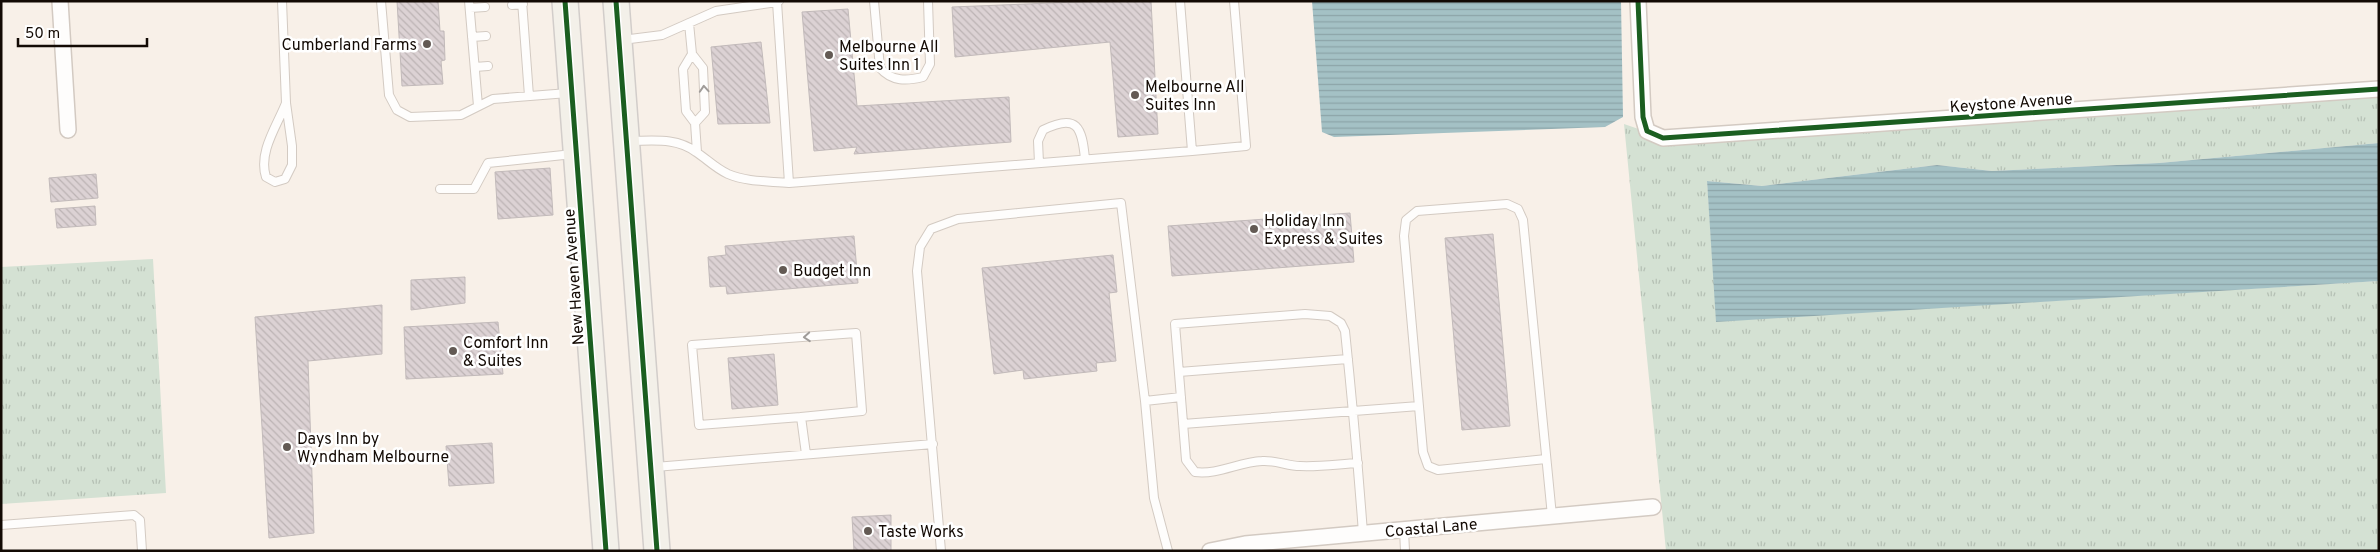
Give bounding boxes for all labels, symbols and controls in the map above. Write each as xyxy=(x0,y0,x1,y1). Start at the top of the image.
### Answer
scale bar xyxy=(18,15,146,47)
text: 50 m xyxy=(25,25,60,44)
place label: Cumberland Farms xyxy=(281,36,417,56)
marker: Cumberland Farms xyxy=(421,38,433,50)
place label: Melbourne All Suites Inn 1 xyxy=(839,38,938,76)
marker: Melbourne All Suites Inn 1 xyxy=(823,49,835,61)
place label: Melbourne All Suites Inn xyxy=(1145,78,1244,116)
one-way arrow xyxy=(698,85,709,93)
marker: Melbourne All Suites Inn xyxy=(1129,89,1141,101)
street label: Keystone Avenue xyxy=(1949,90,2073,118)
street label: New Haven Avenue xyxy=(560,208,590,346)
place label: Holiday Inn Express & Suites xyxy=(1264,212,1383,250)
marker: Holiday Inn Express & Suites xyxy=(1248,223,1260,235)
place label: Budget Inn xyxy=(793,262,871,282)
marker: Budget Inn xyxy=(777,264,789,276)
one-way arrow xyxy=(803,331,811,342)
place label: Comfort Inn & Suites xyxy=(463,334,549,372)
marker: Comfort Inn & Suites xyxy=(447,345,459,357)
place label: Days Inn by Wyndham Melbourne xyxy=(297,430,449,468)
marker: Days Inn by Wyndham Melbourne xyxy=(281,441,293,453)
street label: Coastal Lane xyxy=(1384,515,1478,543)
place label: Taste Works xyxy=(878,523,964,543)
marker: Taste Works xyxy=(862,525,874,537)

